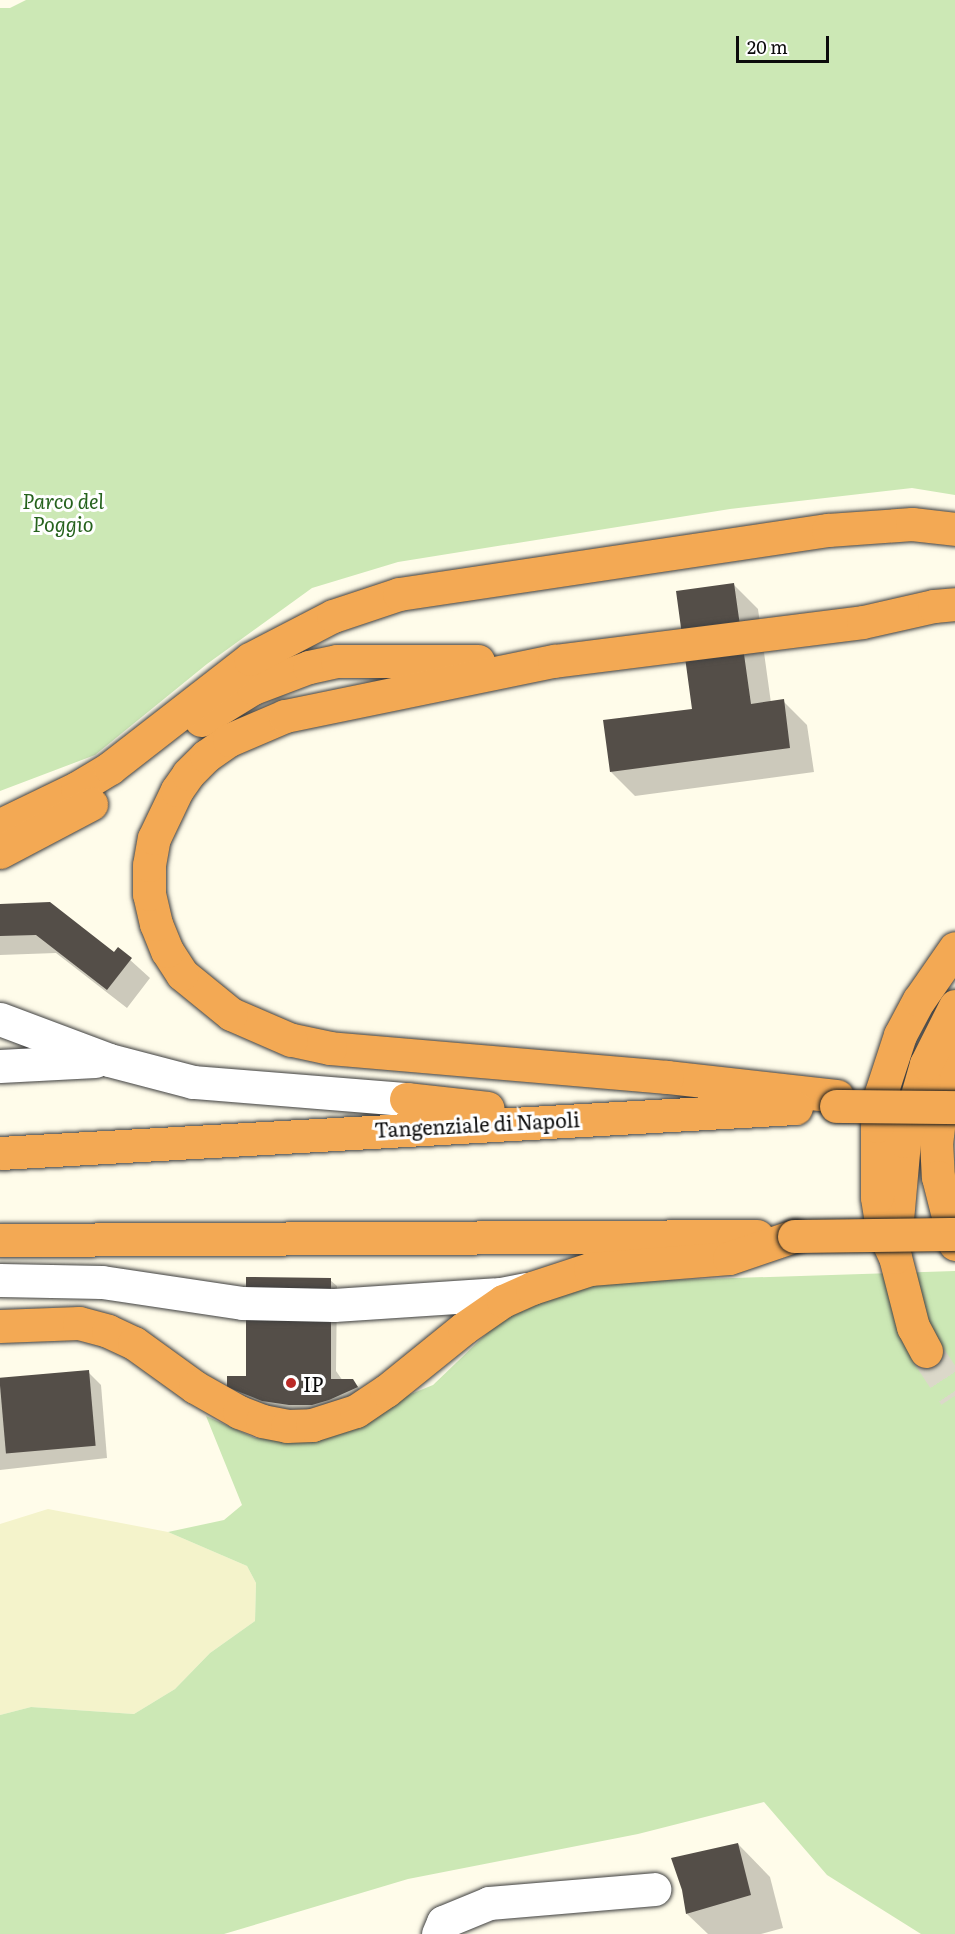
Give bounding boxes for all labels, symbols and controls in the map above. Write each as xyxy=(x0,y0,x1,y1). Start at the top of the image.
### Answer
scale bar xyxy=(739,24,832,62)
text: 20 m xyxy=(747,33,788,60)
park label: Parco del Poggio xyxy=(22,489,104,536)
street label: Tangenziale di Napoli xyxy=(374,1107,580,1141)
place label: IP xyxy=(303,1371,323,1395)
marker: IP xyxy=(284,1376,298,1390)

